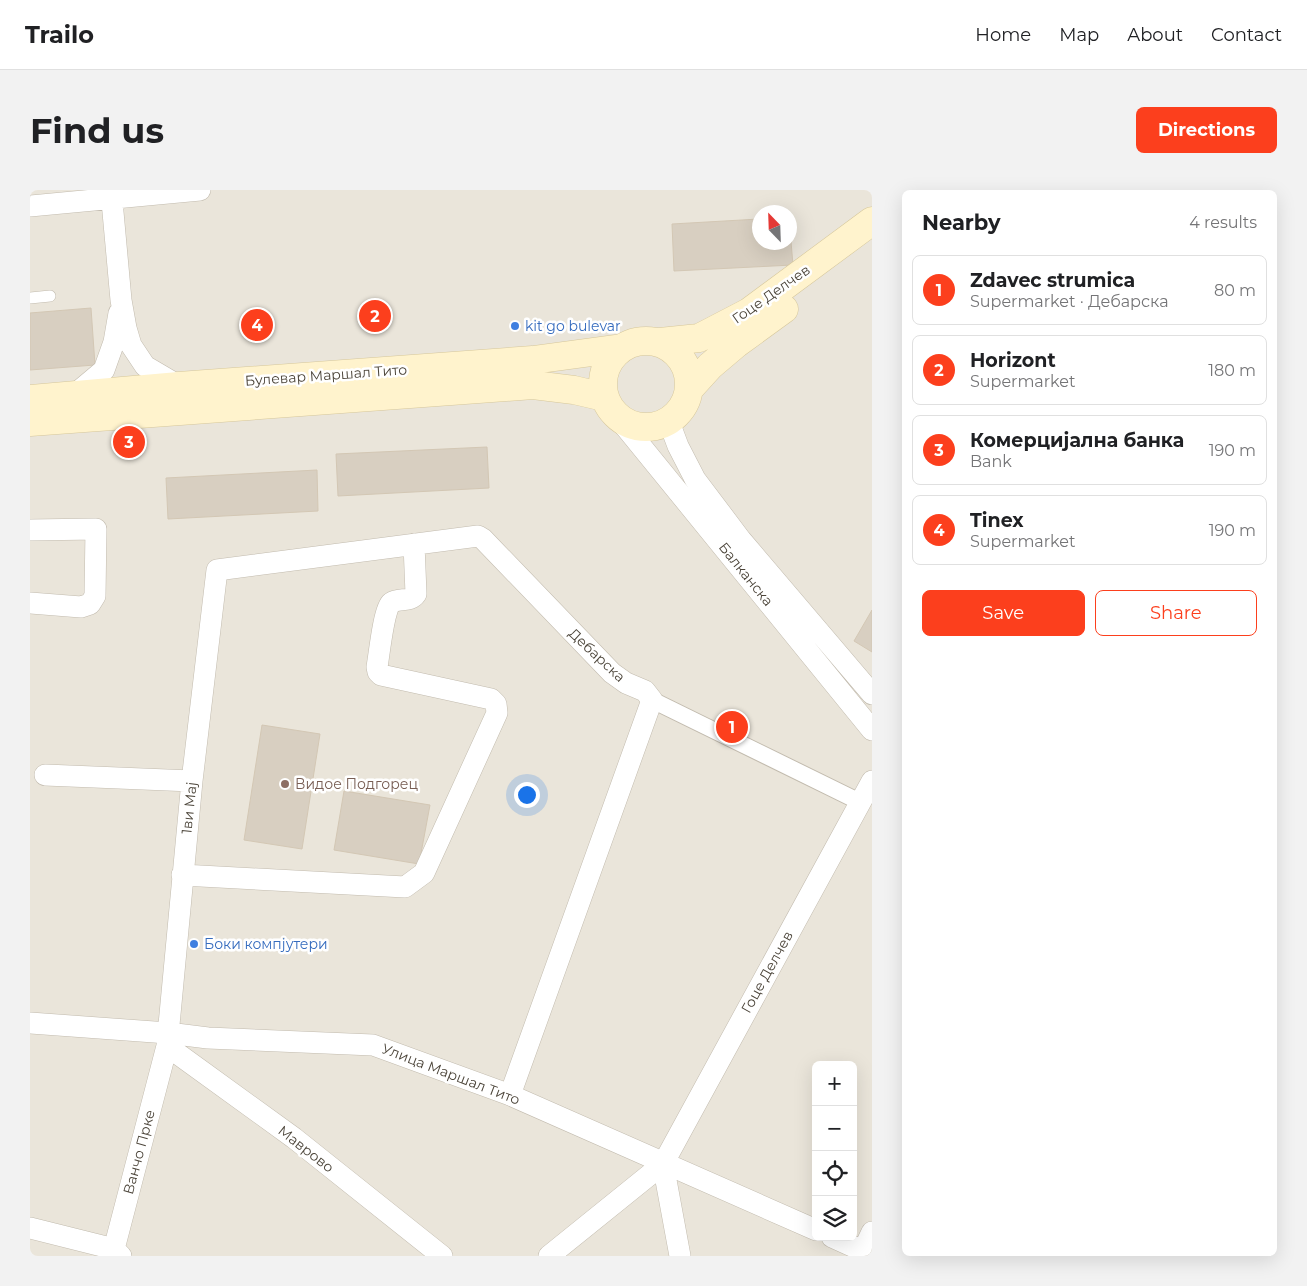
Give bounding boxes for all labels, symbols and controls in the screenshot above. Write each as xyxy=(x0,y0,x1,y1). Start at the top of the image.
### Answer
text: Trailo xyxy=(25,20,94,49)
text: Home xyxy=(975,24,1031,46)
text: Map xyxy=(1059,24,1099,46)
text: About xyxy=(1127,24,1183,46)
text: Contact xyxy=(1211,24,1282,46)
button: Directions xyxy=(1136,107,1277,153)
text: Find us xyxy=(30,109,164,152)
north arrow xyxy=(752,205,797,250)
text: Nearby xyxy=(922,210,1001,235)
text: 4 results xyxy=(1189,213,1257,232)
street label: Гоце Делчев xyxy=(729,261,813,327)
text: Zdavec strumica xyxy=(970,269,1135,292)
text: 1 xyxy=(936,281,942,300)
text: 80 m xyxy=(1214,281,1256,300)
text: Supermarket · Дебарска xyxy=(970,292,1169,311)
pin: 2 xyxy=(359,297,391,335)
pin: 4 xyxy=(241,306,273,344)
place label: kit go bulevar xyxy=(525,317,621,335)
marker: kit go bulevar xyxy=(509,320,521,332)
text: Horizont xyxy=(970,349,1056,372)
street label: Булевар Маршал Тито xyxy=(244,360,408,390)
text: 2 xyxy=(934,361,944,380)
text: 180 m xyxy=(1208,361,1256,380)
text: Supermarket xyxy=(970,372,1076,391)
pin: 3 xyxy=(113,423,145,461)
text: Комерцијална банка xyxy=(970,429,1184,452)
text: 3 xyxy=(934,441,944,460)
text: 190 m xyxy=(1209,441,1256,460)
text: Bank xyxy=(970,452,1012,471)
text: Tinex xyxy=(970,509,1024,532)
text: 4 xyxy=(933,521,945,540)
text: 190 m xyxy=(1209,521,1256,540)
text: Supermarket xyxy=(970,532,1076,551)
street label: Балканска xyxy=(715,538,777,610)
button: Save xyxy=(922,590,1085,636)
button: Share xyxy=(1095,590,1257,636)
street label: Дебарска xyxy=(565,624,629,686)
pin: 1 xyxy=(716,708,748,746)
place label: Видое Подгорец xyxy=(295,775,418,793)
marker: Видое Подгорец xyxy=(279,778,291,790)
street label: 1ви Мај xyxy=(177,781,201,835)
your location xyxy=(514,782,540,808)
street label: Гоце Делчев xyxy=(737,928,797,1016)
place label: Боки компјутери xyxy=(204,935,328,953)
marker: Боки компјутери xyxy=(188,938,200,950)
street label: Улица Маршал Тито xyxy=(379,1039,523,1109)
map controls xyxy=(812,1061,857,1241)
button: + xyxy=(812,1061,857,1106)
button: − xyxy=(812,1106,857,1151)
street label: Ванчо Прке xyxy=(119,1108,159,1196)
street label: Маврово xyxy=(274,1122,338,1176)
button: locate xyxy=(812,1151,857,1196)
button: layers xyxy=(812,1196,857,1241)

